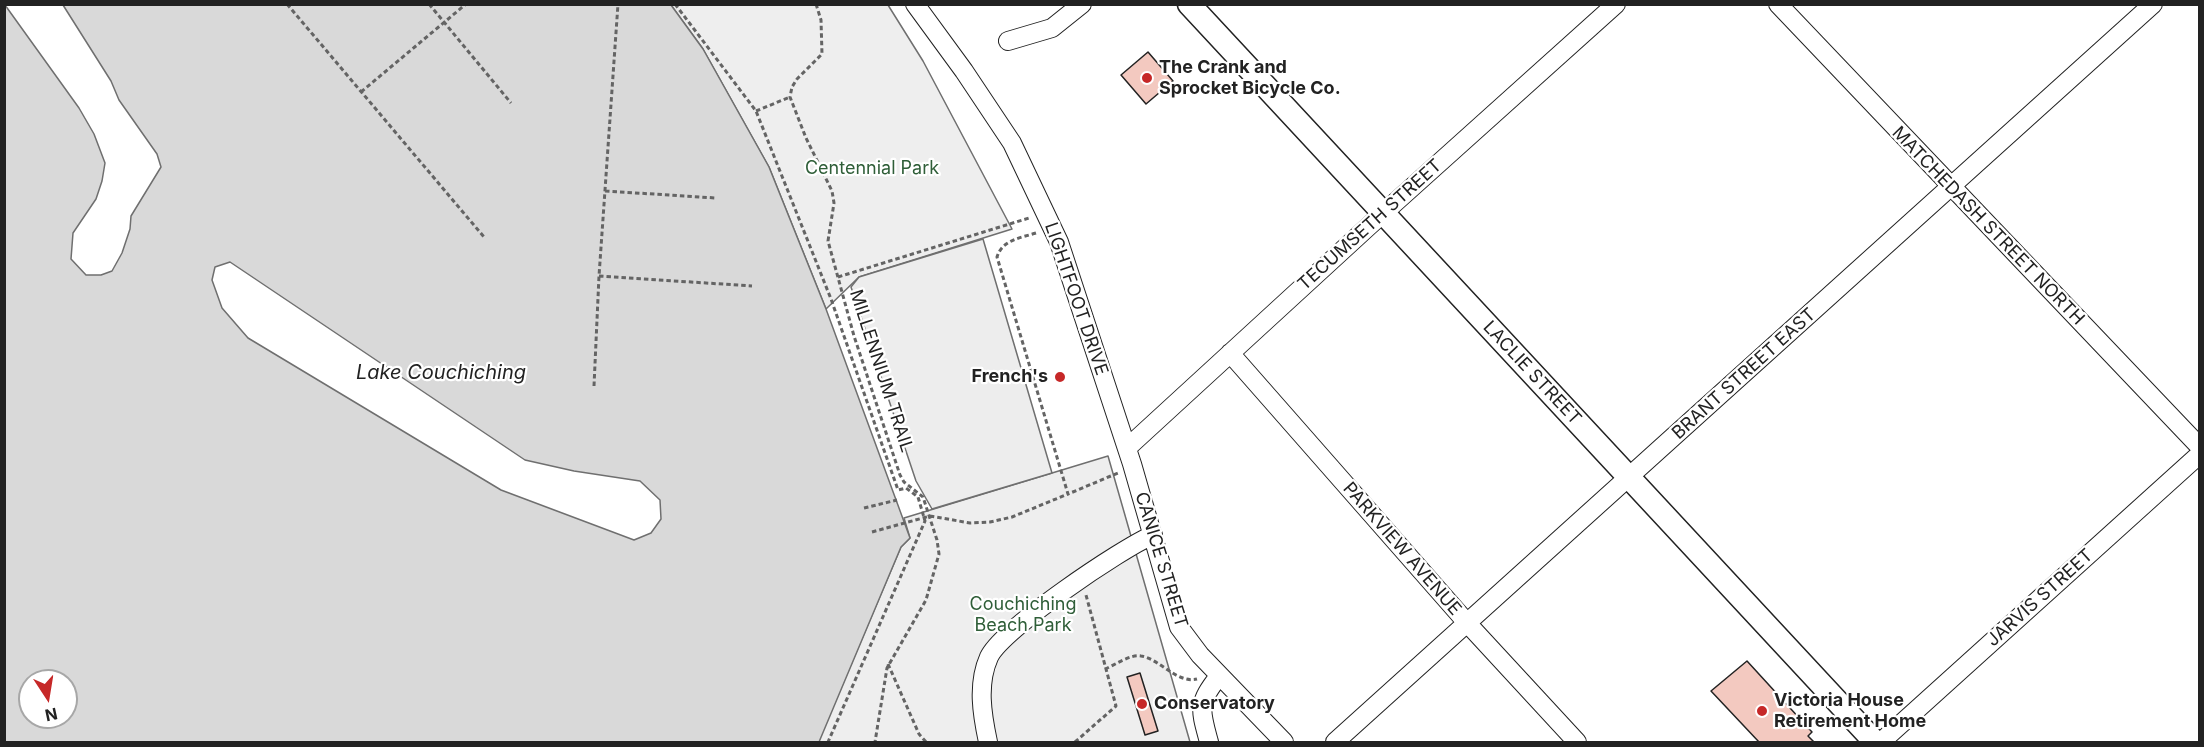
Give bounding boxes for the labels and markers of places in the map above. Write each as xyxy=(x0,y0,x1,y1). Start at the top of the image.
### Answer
place label: The Crank and Sprocket Bicycle Co. xyxy=(1159,57,1341,100)
marker: The Crank and Sprocket Bicycle Co. xyxy=(1140,71,1154,85)
place label: French's xyxy=(972,366,1048,388)
marker: French's xyxy=(1053,370,1067,384)
place label: Victoria House Retirement Home xyxy=(1774,690,1926,732)
place label: Conservatory xyxy=(1154,693,1275,715)
marker: Conservatory xyxy=(1135,697,1149,711)
marker: Victoria House Retirement Home xyxy=(1755,704,1769,718)

